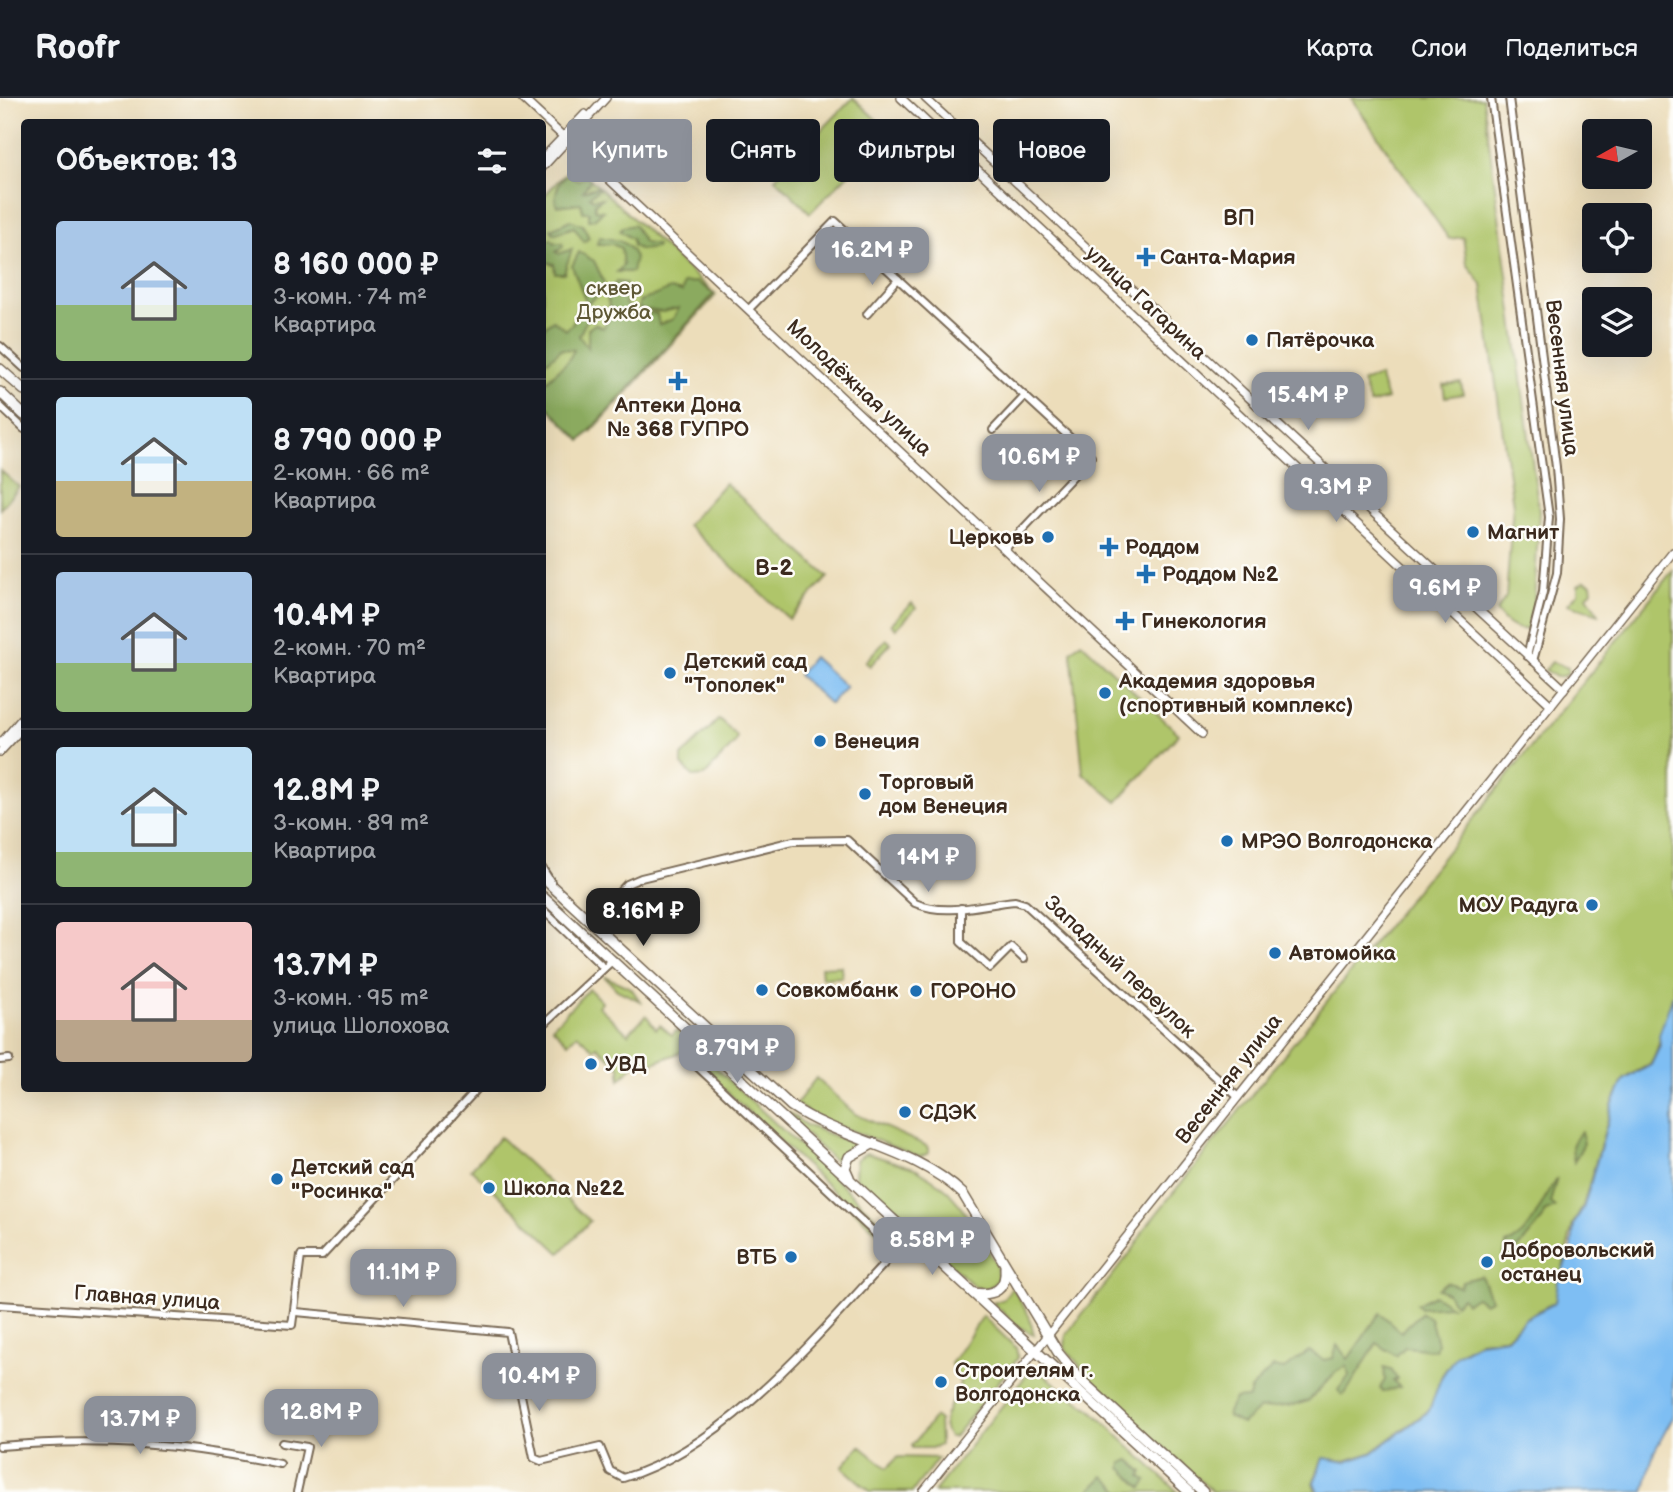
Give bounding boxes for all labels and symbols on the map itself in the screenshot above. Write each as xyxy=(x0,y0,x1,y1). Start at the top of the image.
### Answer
north arrow xyxy=(1582,119,1652,189)
district label: ВП xyxy=(1223,204,1255,232)
pin: 16.2M ₽ xyxy=(807,228,937,287)
street label: улица Гагарина xyxy=(1081,241,1212,366)
place label: Санта-Мария xyxy=(1160,245,1296,270)
marker: Санта-Мария xyxy=(1138,249,1154,265)
park label: сквер Дружба xyxy=(577,276,652,325)
street label: Весенняя улица xyxy=(1540,298,1584,458)
street label: Молодёжная улица xyxy=(781,314,937,462)
place label: Пятёрочка xyxy=(1266,328,1375,353)
marker: Пятёрочка xyxy=(1244,332,1260,348)
pin: 15.4M ₽ xyxy=(1243,372,1373,432)
marker: Аптеки Дона № 368 ГУПРО xyxy=(670,373,686,389)
place label: Аптеки Дона № 368 ГУПРО xyxy=(607,393,749,442)
pin: 10.6M ₽ xyxy=(974,434,1104,494)
pin: 9.3M ₽ xyxy=(1279,464,1393,524)
place label: Магнит xyxy=(1487,520,1559,545)
marker: Магнит xyxy=(1465,524,1481,540)
place label: Церковь xyxy=(949,525,1034,550)
marker: Церковь xyxy=(1040,529,1056,545)
place label: Роддом xyxy=(1125,535,1200,560)
marker: Роддом xyxy=(1099,537,1119,557)
district label: В-2 xyxy=(755,554,793,582)
place label: Роддом №2 xyxy=(1162,562,1279,587)
marker: Роддом №2 xyxy=(1136,564,1156,584)
pin: 9.6M ₽ xyxy=(1388,566,1502,625)
place label: Гинекология xyxy=(1141,609,1267,634)
marker: Гинекология xyxy=(1115,611,1135,631)
place label: Детский сад "Тополек" xyxy=(684,649,807,698)
marker: Детский сад "Тополек" xyxy=(662,665,678,681)
place label: Академия здоровья (спортивный комплекс) xyxy=(1118,669,1353,718)
marker: Академия здоровья (спортивный комплекс) xyxy=(1097,685,1113,701)
place label: Венеция xyxy=(834,729,920,754)
marker: Венеция xyxy=(812,733,828,749)
place label: Торговый дом Венеция xyxy=(878,770,1008,819)
marker: Торговый дом Венеция xyxy=(857,786,873,802)
place label: МРЭО Волгодонска xyxy=(1241,829,1433,854)
marker: МРЭО Волгодонска xyxy=(1219,833,1235,849)
pin: 14M ₽ xyxy=(879,834,977,894)
pin: 8.16M ₽ xyxy=(578,888,708,948)
street label: Западный переулок xyxy=(1039,890,1201,1044)
place label: МОУ Радуга xyxy=(1459,893,1579,918)
marker: МОУ Радуга xyxy=(1584,897,1600,913)
place label: Автомойка xyxy=(1288,941,1397,966)
marker: Автомойка xyxy=(1267,945,1283,961)
place label: Совкомбанк xyxy=(776,978,899,1003)
place label: ГОРОНО xyxy=(930,979,1016,1004)
marker: Совкомбанк xyxy=(754,982,770,998)
marker: ГОРОНО xyxy=(908,983,924,999)
street label: Весенняя улица xyxy=(1171,1009,1288,1149)
pin: 8.79M ₽ xyxy=(672,1026,802,1085)
place label: УВД xyxy=(605,1052,647,1077)
marker: УВД xyxy=(583,1056,599,1072)
place label: СДЭК xyxy=(919,1100,977,1125)
marker: СДЭК xyxy=(897,1104,913,1120)
place label: Детский сад "Росинка" xyxy=(291,1155,414,1204)
marker: Детский сад "Росинка" xyxy=(269,1171,285,1187)
place label: Школа №22 xyxy=(503,1176,625,1201)
marker: Школа №22 xyxy=(481,1180,497,1196)
pin: 8.58M ₽ xyxy=(867,1218,997,1277)
place label: Добровольский останец xyxy=(1501,1238,1655,1287)
place label: ВТБ xyxy=(736,1245,777,1270)
marker: ВТБ xyxy=(783,1249,799,1265)
pin: 11.1M ₽ xyxy=(338,1250,468,1309)
marker: Добровольский останец xyxy=(1479,1254,1495,1270)
street label: Главная улица xyxy=(73,1280,222,1316)
pin: 10.4M ₽ xyxy=(474,1354,604,1413)
place label: Строителям г. Волгодонска xyxy=(955,1358,1093,1407)
marker: Строителям г. Волгодонска xyxy=(933,1374,949,1390)
pin: 12.8M ₽ xyxy=(256,1390,386,1449)
pin: 13.7M ₽ xyxy=(75,1396,205,1456)

